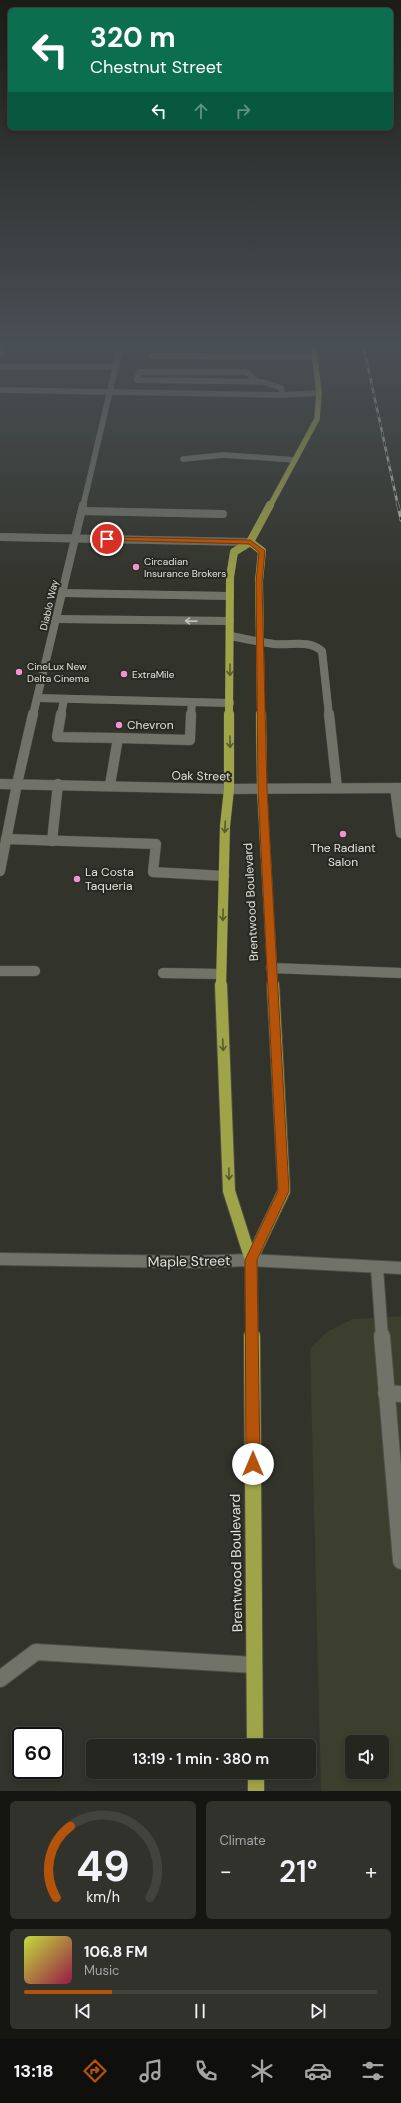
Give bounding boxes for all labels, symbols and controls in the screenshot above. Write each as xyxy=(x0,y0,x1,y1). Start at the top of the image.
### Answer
text: 320 m xyxy=(90,19,176,56)
icon: left xyxy=(24,24,76,76)
text: Chestnut Street xyxy=(90,55,223,79)
icon: left xyxy=(148,100,170,122)
icon: ahead xyxy=(190,100,212,122)
icon: right xyxy=(232,100,254,122)
pin xyxy=(90,522,124,556)
icon: arrive xyxy=(96,528,118,550)
place label: Circadian Insurance Brokers xyxy=(144,555,226,580)
marker: Circadian Insurance Brokers xyxy=(131,562,141,572)
street label: Diablo Way xyxy=(37,578,61,632)
one-way arrow xyxy=(185,617,198,625)
place label: CineLux New Delta Cinema xyxy=(27,660,89,685)
one-way arrow xyxy=(226,663,234,676)
marker: CineLux New Delta Cinema xyxy=(14,667,24,677)
place label: ExtraMile xyxy=(132,668,175,681)
marker: ExtraMile xyxy=(119,669,129,679)
place label: Chevron xyxy=(127,717,174,733)
marker: Chevron xyxy=(114,720,124,730)
one-way arrow xyxy=(226,735,234,748)
street label: Oak Street xyxy=(171,767,231,785)
one-way arrow xyxy=(222,820,229,833)
marker: The Radiant Salon xyxy=(338,829,348,839)
place label: The Radiant Salon xyxy=(310,840,376,870)
street label: Brentwood Boulevard xyxy=(240,842,262,962)
place label: La Costa Taqueria xyxy=(85,864,134,894)
marker: La Costa Taqueria xyxy=(72,874,82,884)
one-way arrow xyxy=(219,908,226,921)
one-way arrow xyxy=(220,1038,227,1051)
one-way arrow xyxy=(225,1167,233,1180)
street label: Maple Street xyxy=(148,1251,230,1271)
position arrow xyxy=(232,1443,274,1485)
street label: Brentwood Boulevard xyxy=(226,1494,246,1632)
speed limit sign: 60 xyxy=(12,1727,64,1779)
map controls xyxy=(345,1735,389,1779)
button: sound xyxy=(345,1735,389,1779)
text: 13:19 · 1 min · 380 m xyxy=(133,1749,269,1769)
text: Climate xyxy=(220,1832,266,1849)
text: 49 xyxy=(76,1840,129,1894)
text: 21° xyxy=(279,1852,317,1891)
text: − xyxy=(220,1857,232,1886)
text: + xyxy=(365,1857,377,1886)
text: km/h xyxy=(86,1888,120,1906)
text: 106.8 FM xyxy=(84,1942,147,1962)
text: Music xyxy=(84,1962,119,1979)
icon: previous xyxy=(72,2000,94,2022)
icon: pause xyxy=(189,2000,211,2022)
icon: next xyxy=(307,2000,329,2022)
icon: directions xyxy=(81,2057,109,2085)
icon: music xyxy=(137,2057,165,2085)
icon: phone xyxy=(192,2057,220,2085)
icon: climate xyxy=(248,2057,276,2085)
icon: car xyxy=(304,2057,332,2085)
icon: filters xyxy=(359,2057,387,2085)
text: 13:18 xyxy=(14,2059,54,2083)

